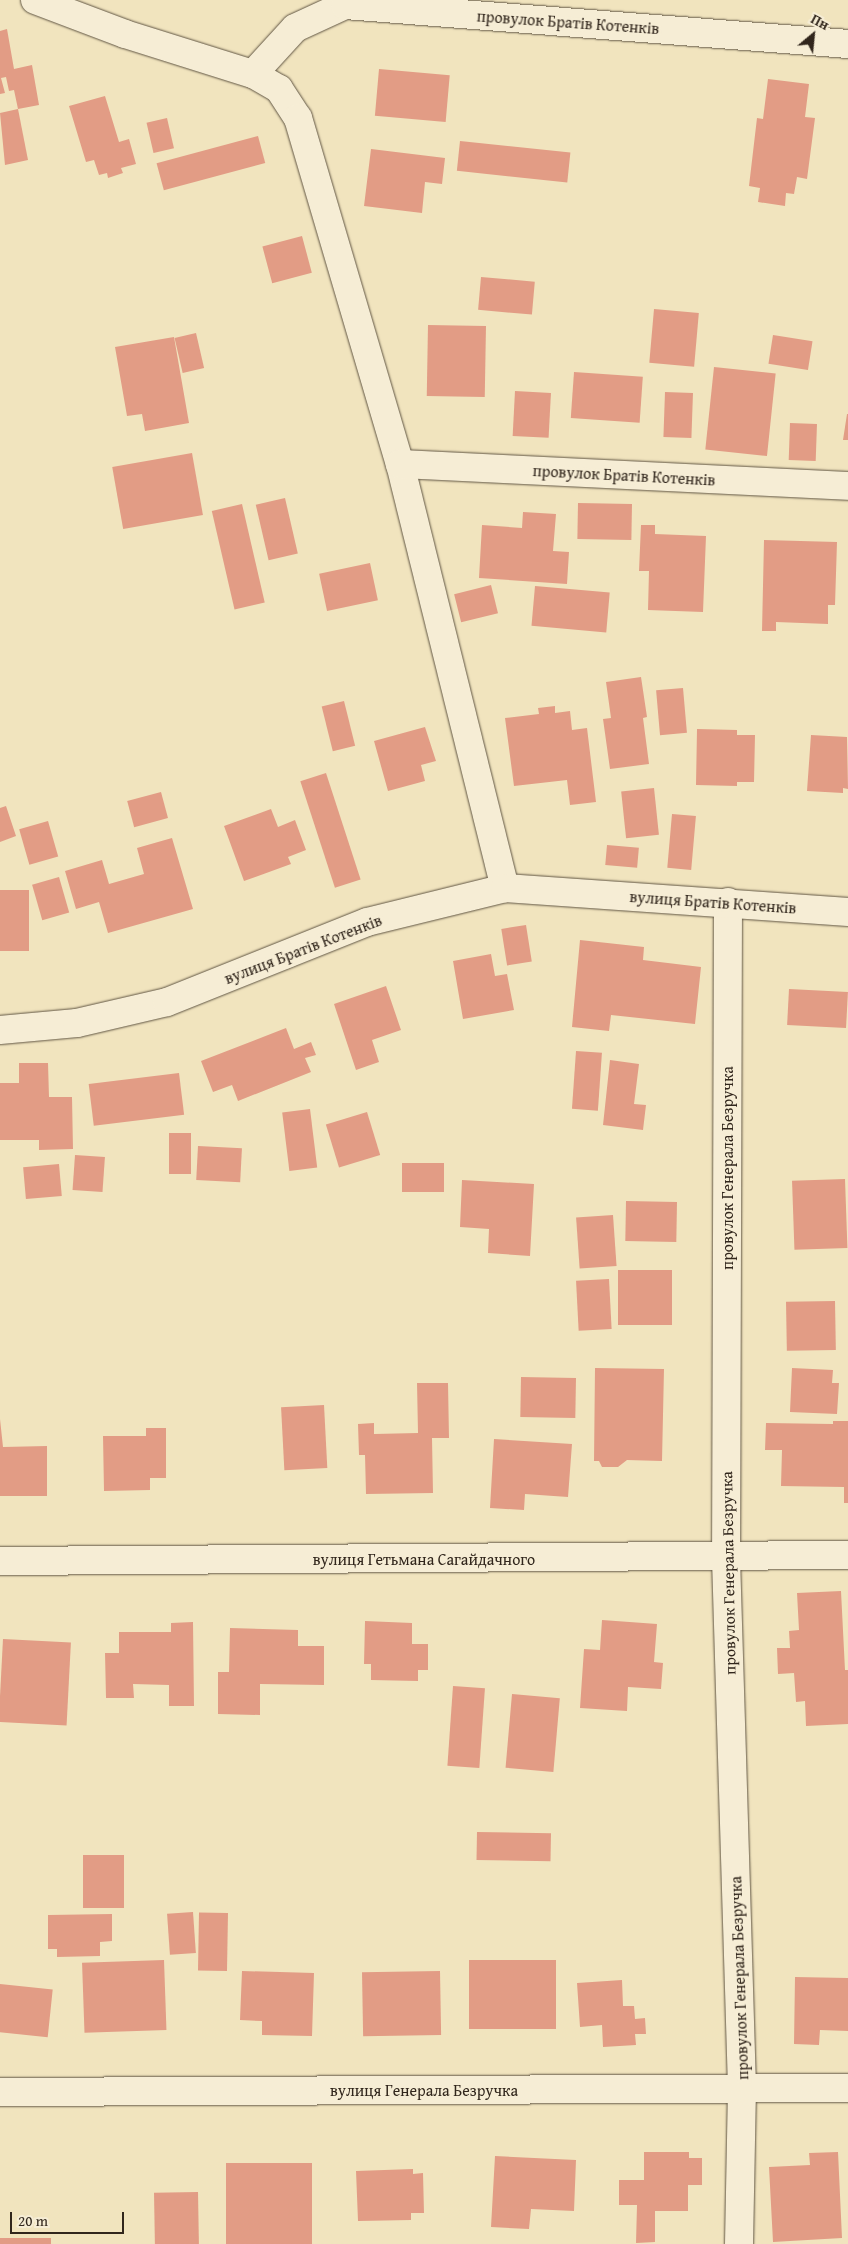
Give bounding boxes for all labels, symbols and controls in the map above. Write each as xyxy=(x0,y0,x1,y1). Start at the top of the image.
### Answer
street label: провулок Братів Котенків xyxy=(476,6,660,38)
text: Пн xyxy=(807,9,833,35)
north arrow xyxy=(788,10,838,60)
street label: провулок Братів Котенків xyxy=(532,461,716,489)
street label: вулиця Братів Котенків xyxy=(629,887,797,917)
street label: вулиця Братів Котенків xyxy=(222,910,384,988)
street label: провулок Генерала Безручка xyxy=(717,1066,737,1270)
street label: провулок Генерала Безручка xyxy=(717,1471,739,1675)
street label: вулиця Гетьмана Сагайдачного xyxy=(313,1549,535,1569)
street label: провулок Генерала Безручка xyxy=(726,1876,752,2080)
street label: вулиця Генерала Безручка xyxy=(330,2080,518,2100)
scale bar xyxy=(12,2202,126,2234)
text: 20 m xyxy=(18,2210,48,2231)

